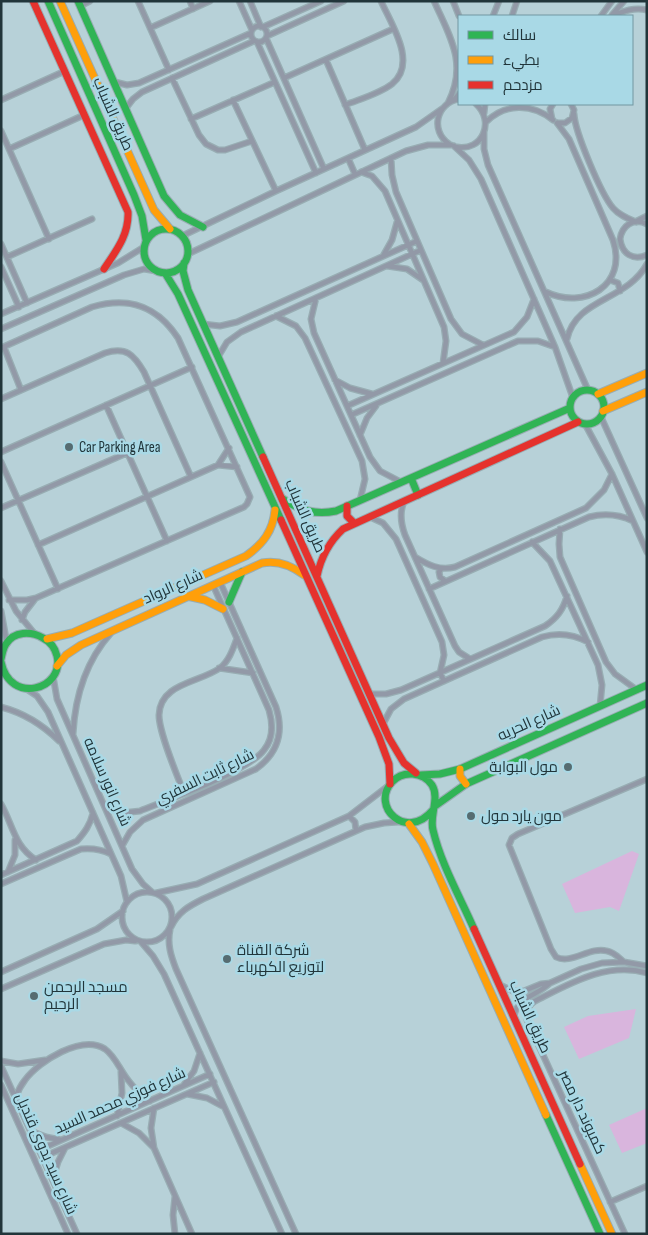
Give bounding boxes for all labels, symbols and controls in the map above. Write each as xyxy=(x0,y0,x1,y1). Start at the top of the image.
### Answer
legend xyxy=(458,15,633,105)
text: سالك xyxy=(503,26,536,45)
text: بطيء xyxy=(503,51,540,72)
street label: طريق الشباب xyxy=(88,74,138,154)
text: مزدحم xyxy=(503,76,543,95)
place label: Car Parking Area xyxy=(79,438,161,457)
marker: Car Parking Area xyxy=(63,441,75,453)
street label: طريق الشباب xyxy=(280,476,330,556)
street label: شارع الرواد xyxy=(140,565,206,610)
street label: شارع الحريه xyxy=(495,701,564,746)
street label: شارع انور سلامه xyxy=(78,735,135,830)
street label: شارع ثابت السفري xyxy=(153,745,258,811)
place label: مول البوابة xyxy=(489,758,558,777)
marker: مول البوابة xyxy=(562,761,574,773)
place label: مون يارد مول xyxy=(481,807,562,826)
marker: مون يارد مول xyxy=(465,810,477,822)
place label: شركة القناة لتوزيع الكهرباء xyxy=(237,941,324,978)
marker: شركة القناة لتوزيع الكهرباء xyxy=(221,953,233,965)
street label: طريق الشباب xyxy=(505,977,555,1057)
place label: مسجد الرحمن الرحيم xyxy=(44,978,128,1014)
marker: مسجد الرحمن الرحيم xyxy=(28,990,40,1002)
street label: شارع فوزي محمد السيد xyxy=(51,1064,189,1140)
street label: كمبوند دار مصر xyxy=(554,1066,610,1157)
street label: شارع سيد بدوى قنديل xyxy=(10,1090,81,1218)

